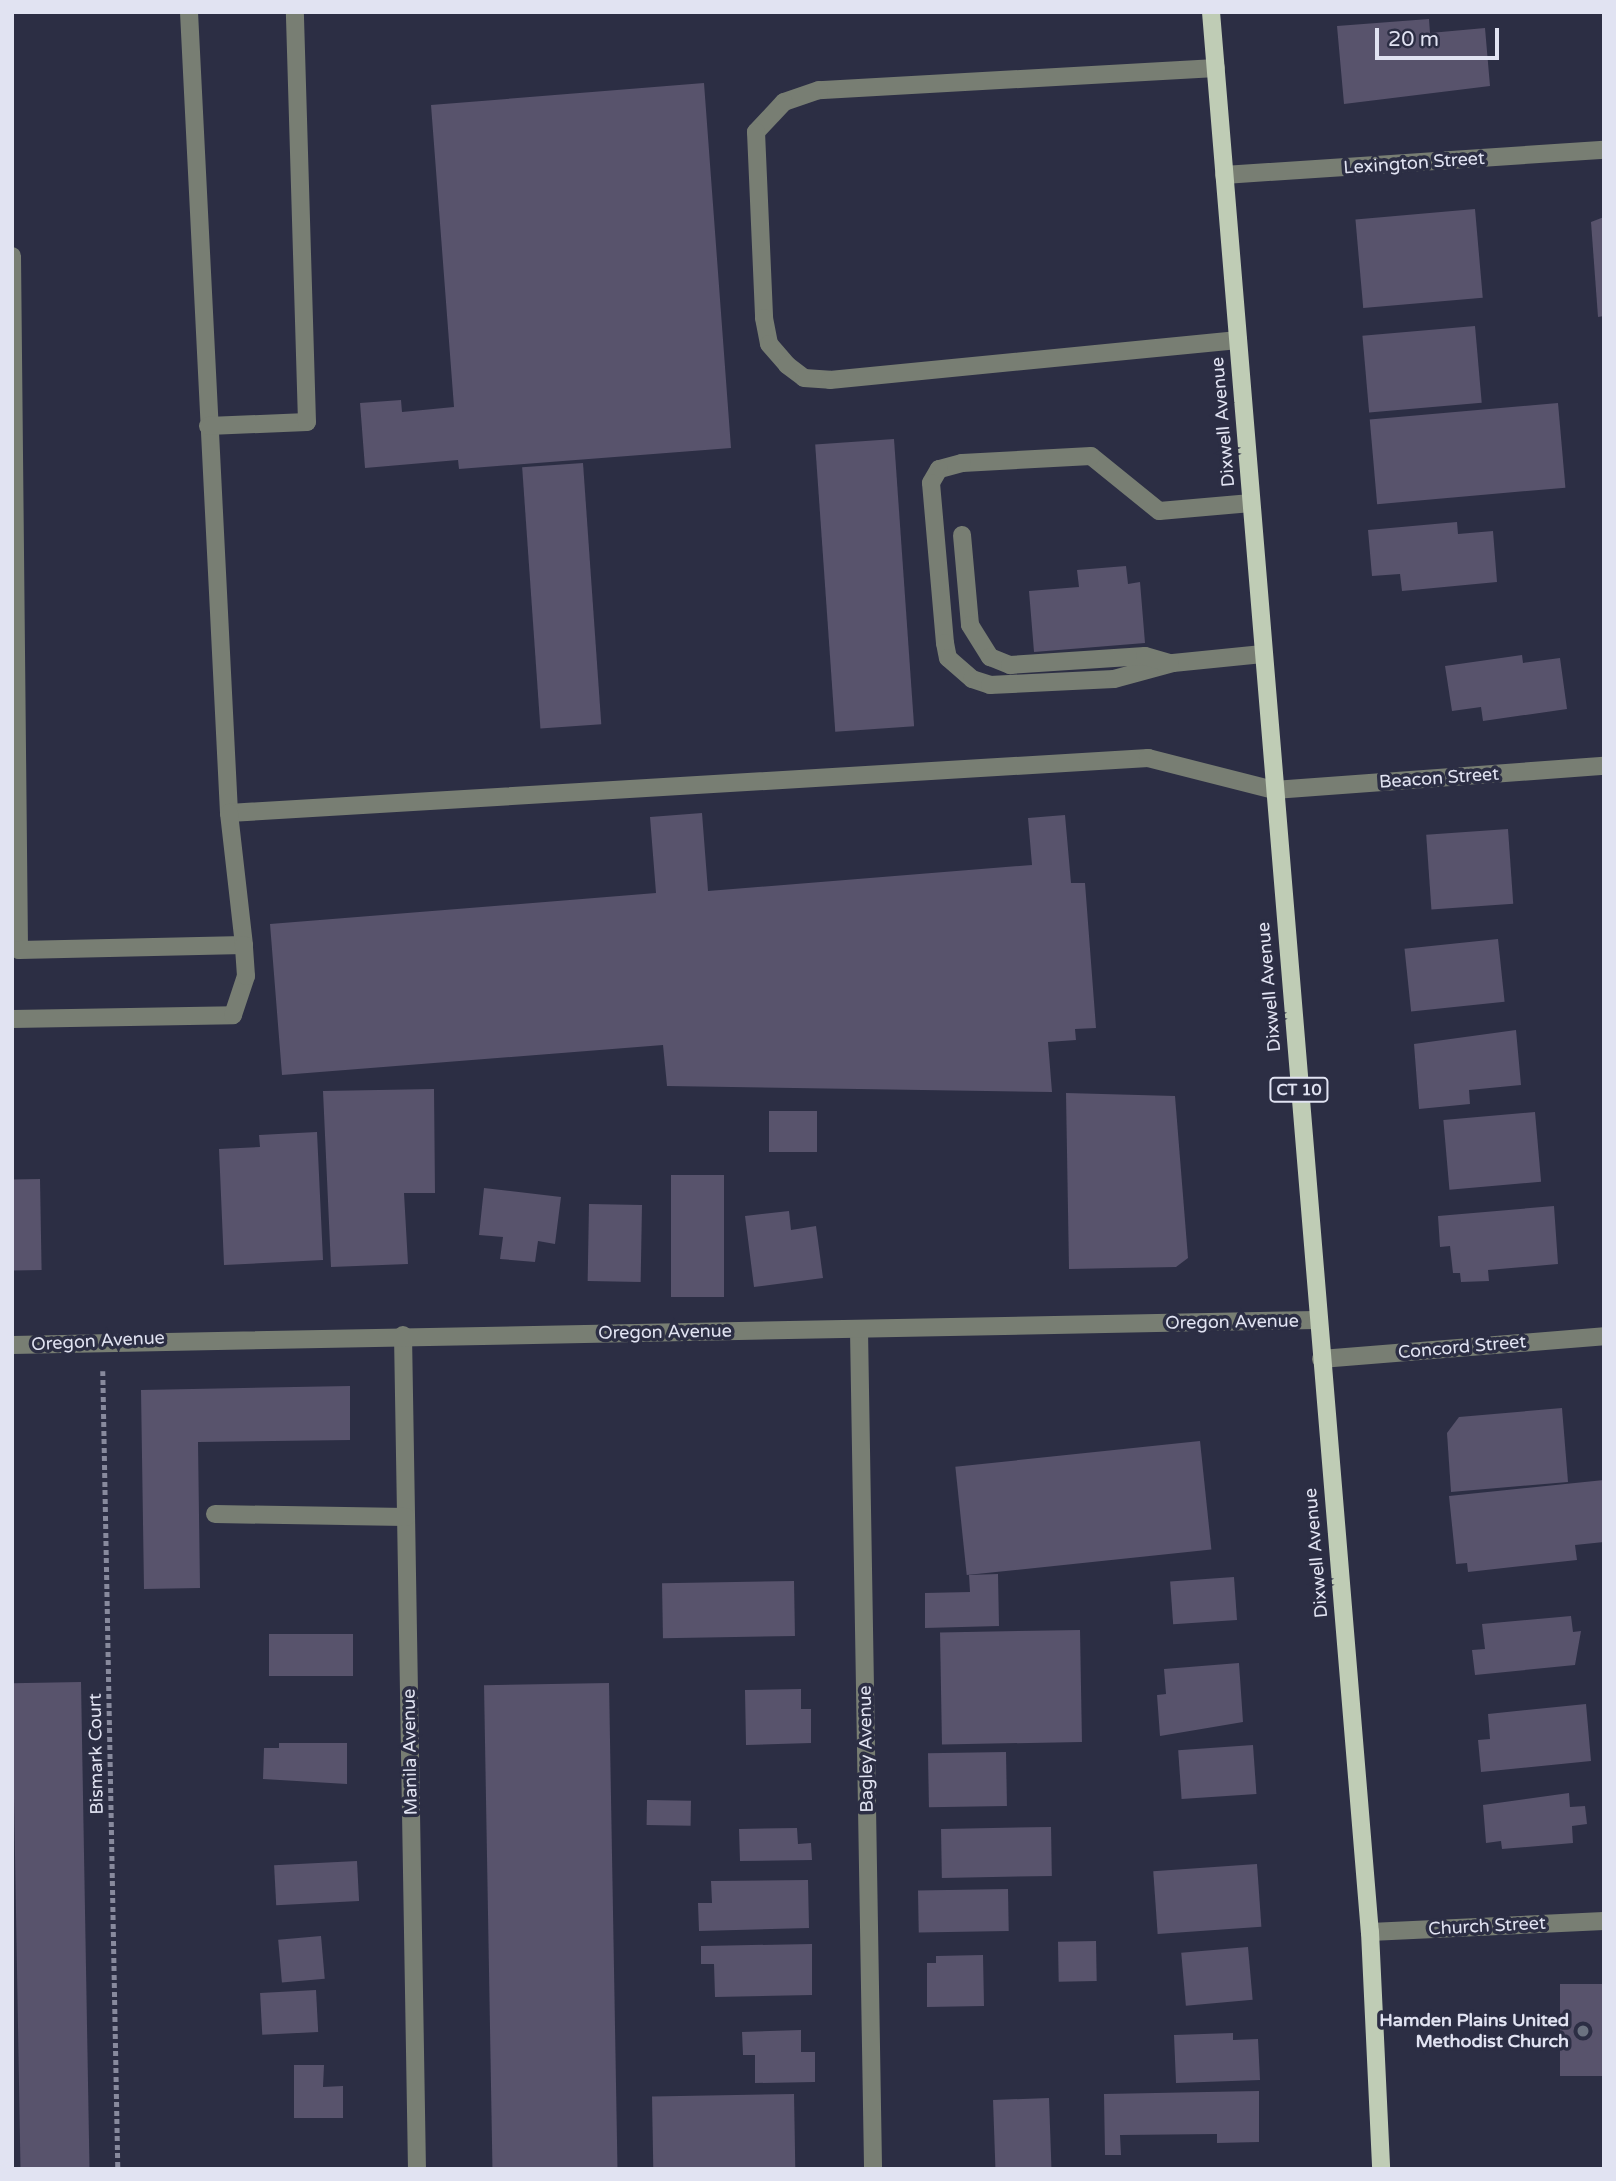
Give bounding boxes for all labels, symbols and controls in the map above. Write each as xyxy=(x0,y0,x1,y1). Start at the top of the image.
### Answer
scale bar xyxy=(1378,14,1502,58)
text: 20 m xyxy=(1388,27,1439,52)
street label: Lexington Street xyxy=(1343,147,1485,179)
street label: Dixwell Avenue xyxy=(1207,356,1239,488)
street label: Beacon Street xyxy=(1378,763,1500,793)
street label: Dixwell Avenue xyxy=(1253,921,1285,1053)
road number: CT 10 xyxy=(1269,1078,1329,1102)
street label: Oregon Avenue xyxy=(1165,1310,1299,1334)
street label: Oregon Avenue xyxy=(598,1320,732,1344)
street label: Oregon Avenue xyxy=(31,1327,165,1355)
street label: Concord Street xyxy=(1397,1331,1527,1363)
street label: Dixwell Avenue xyxy=(1300,1487,1332,1619)
street label: Bagley Avenue xyxy=(854,1685,878,1813)
street label: Manila Avenue xyxy=(398,1688,422,1816)
street label: Bismark Court xyxy=(84,1693,108,1815)
street label: Church Street xyxy=(1428,1912,1546,1940)
place label: Hamden Plains United Methodist Church xyxy=(1379,2010,1569,2052)
marker: Hamden Plains United Methodist Church xyxy=(1575,2023,1591,2039)

